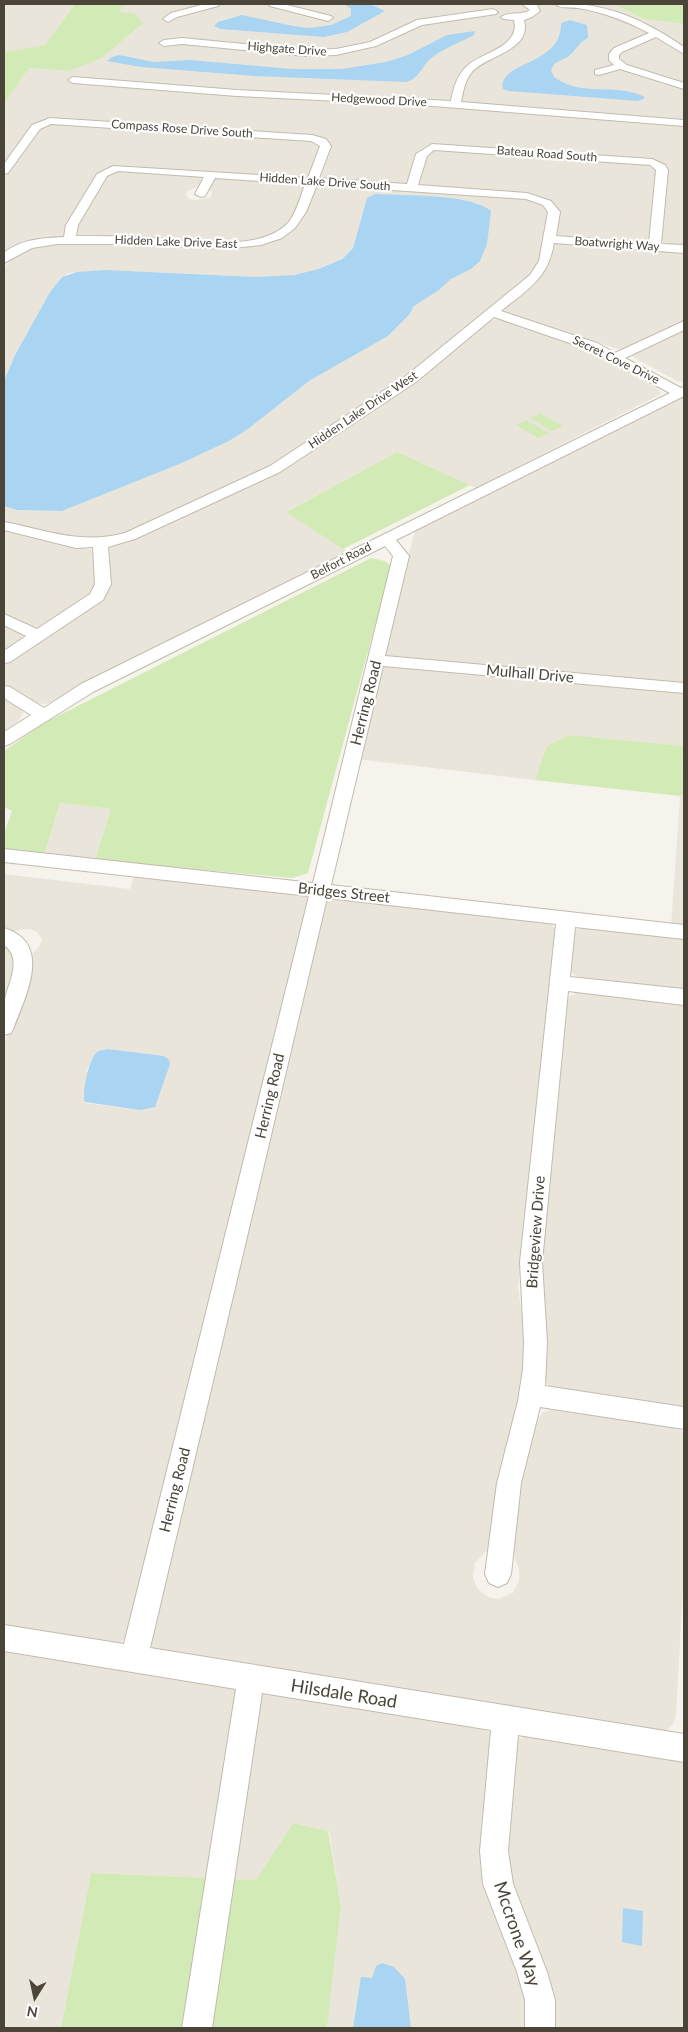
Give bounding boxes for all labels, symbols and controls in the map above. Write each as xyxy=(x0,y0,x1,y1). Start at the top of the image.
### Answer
street label: Highgate Drive xyxy=(247,39,327,59)
street label: Hedgewood Drive xyxy=(331,90,427,110)
street label: Compass Rose Drive South xyxy=(111,117,253,141)
street label: Bateau Road South xyxy=(496,143,598,165)
street label: Hidden Lake Drive South xyxy=(259,170,391,194)
street label: Hidden Lake Drive East xyxy=(114,233,238,251)
street label: Boatwright Way xyxy=(574,234,660,254)
street label: Secret Cove Drive xyxy=(570,333,662,387)
street label: Hidden Lake Drive West xyxy=(306,368,420,452)
street label: Belfort Road xyxy=(308,540,374,582)
street label: Herring Road xyxy=(347,659,385,747)
street label: Mulhall Drive xyxy=(485,661,575,687)
street label: Bridges Street xyxy=(297,879,391,907)
street label: Herring Road xyxy=(251,1052,289,1140)
street label: Bridgeview Drive xyxy=(523,1175,549,1289)
street label: Herring Road xyxy=(156,1446,194,1534)
street label: Hilsdale Road xyxy=(289,1675,399,1713)
street label: Mccrone Way xyxy=(489,1879,545,1989)
north arrow xyxy=(10,1972,60,2022)
text: N xyxy=(26,2003,39,2022)

